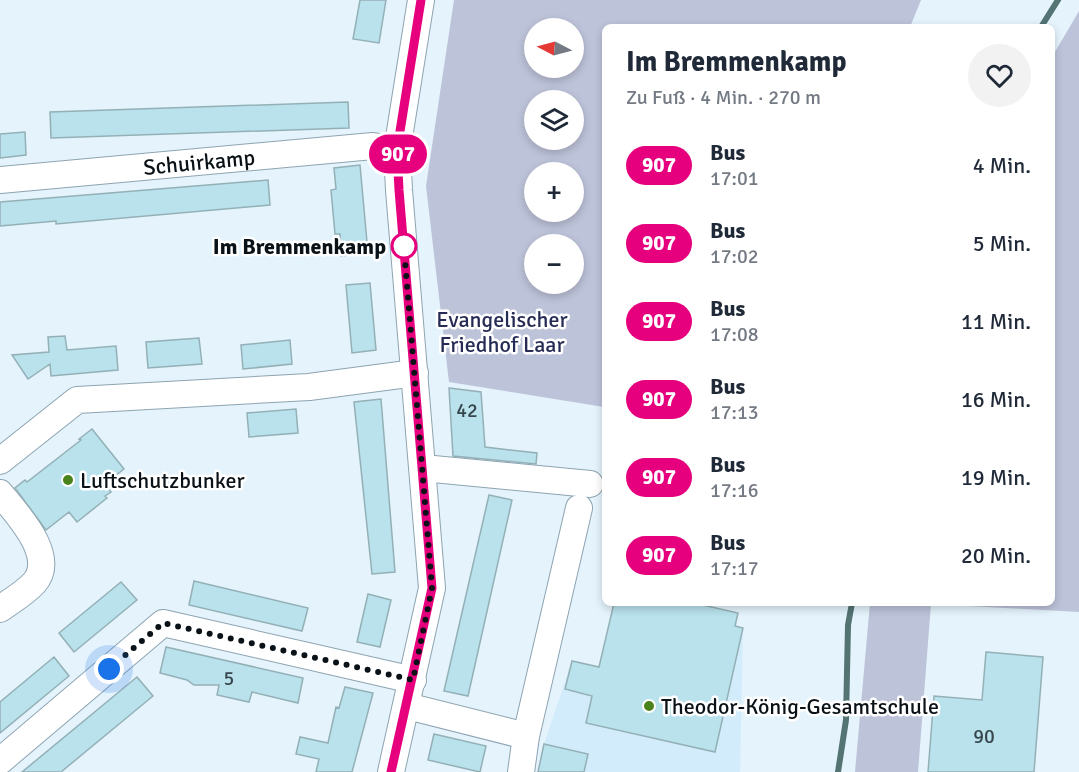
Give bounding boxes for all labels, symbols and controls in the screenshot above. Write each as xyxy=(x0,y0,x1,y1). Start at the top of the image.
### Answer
north arrow xyxy=(524,18,584,78)
map controls xyxy=(524,18,584,294)
button: heart xyxy=(968,44,1031,107)
text: Im Bremmenkamp xyxy=(626,45,846,79)
text: Zu Fuß · 4 Min. · 270 m xyxy=(626,85,821,110)
button: layers xyxy=(524,90,584,150)
line badge: 907 xyxy=(364,134,432,174)
text: Bus xyxy=(710,139,745,166)
text: 907 xyxy=(381,141,415,167)
street label: Schuirkamp xyxy=(142,143,256,180)
text: 907 xyxy=(642,152,676,178)
text: 4 Min. xyxy=(973,152,1031,179)
button: + xyxy=(524,162,584,222)
text: 17:01 xyxy=(710,166,759,191)
text: Bus xyxy=(710,217,745,244)
text: 907 xyxy=(642,230,676,256)
text: 5 Min. xyxy=(973,230,1031,257)
place label: Im Bremmenkamp xyxy=(213,233,386,260)
marker: Im Bremmenkamp xyxy=(391,233,417,259)
button: − xyxy=(524,234,584,294)
text: 17:02 xyxy=(710,244,759,269)
text: Bus xyxy=(710,295,745,322)
park label: Evangelischer Friedhof Laar xyxy=(436,306,568,358)
text: 907 xyxy=(642,308,676,334)
text: 11 Min. xyxy=(961,308,1031,335)
text: 17:08 xyxy=(710,322,759,347)
text: Bus xyxy=(710,373,745,400)
text: 907 xyxy=(642,386,676,412)
text: 16 Min. xyxy=(961,386,1031,413)
house number: 42 xyxy=(456,398,478,423)
text: 17:13 xyxy=(710,400,759,425)
text: Bus xyxy=(710,451,745,478)
text: 907 xyxy=(642,464,676,490)
text: 19 Min. xyxy=(961,464,1031,491)
place label: Luftschutzbunker xyxy=(80,467,245,494)
marker: Luftschutzbunker xyxy=(61,473,75,487)
text: 17:16 xyxy=(710,478,759,503)
text: Bus xyxy=(710,529,745,556)
text: 907 xyxy=(642,542,676,568)
text: 20 Min. xyxy=(961,542,1031,569)
text: 17:17 xyxy=(710,556,759,581)
your location xyxy=(94,654,124,684)
house number: 5 xyxy=(224,666,234,691)
place label: Theodor-König-Gesamtschule xyxy=(661,693,939,720)
marker: Theodor-König-Gesamtschule xyxy=(642,699,656,713)
house number: 90 xyxy=(973,724,995,749)

